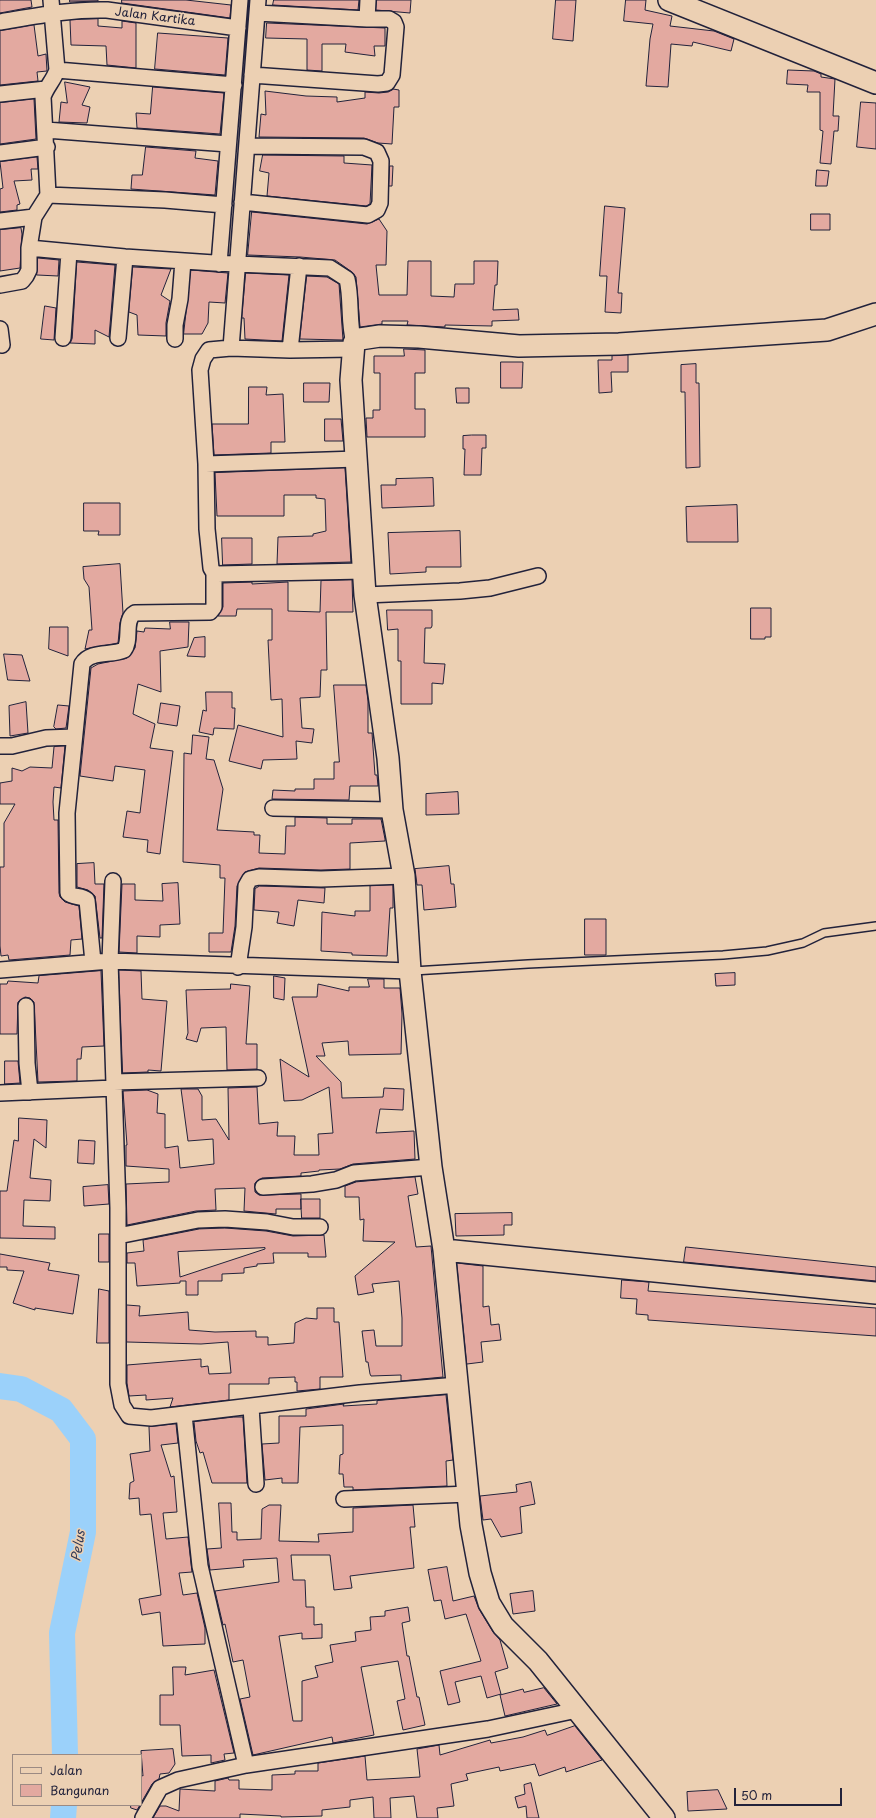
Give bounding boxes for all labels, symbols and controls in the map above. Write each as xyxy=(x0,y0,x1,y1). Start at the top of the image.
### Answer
street label: Jalan Kartika xyxy=(114,5,196,29)
water label: Pelus xyxy=(69,1529,89,1563)
legend xyxy=(12,1754,142,1806)
text: Jalan xyxy=(50,1761,83,1779)
scale bar xyxy=(736,1780,844,1806)
text: Bangunan xyxy=(50,1781,109,1799)
text: 50 m xyxy=(741,1786,772,1804)

